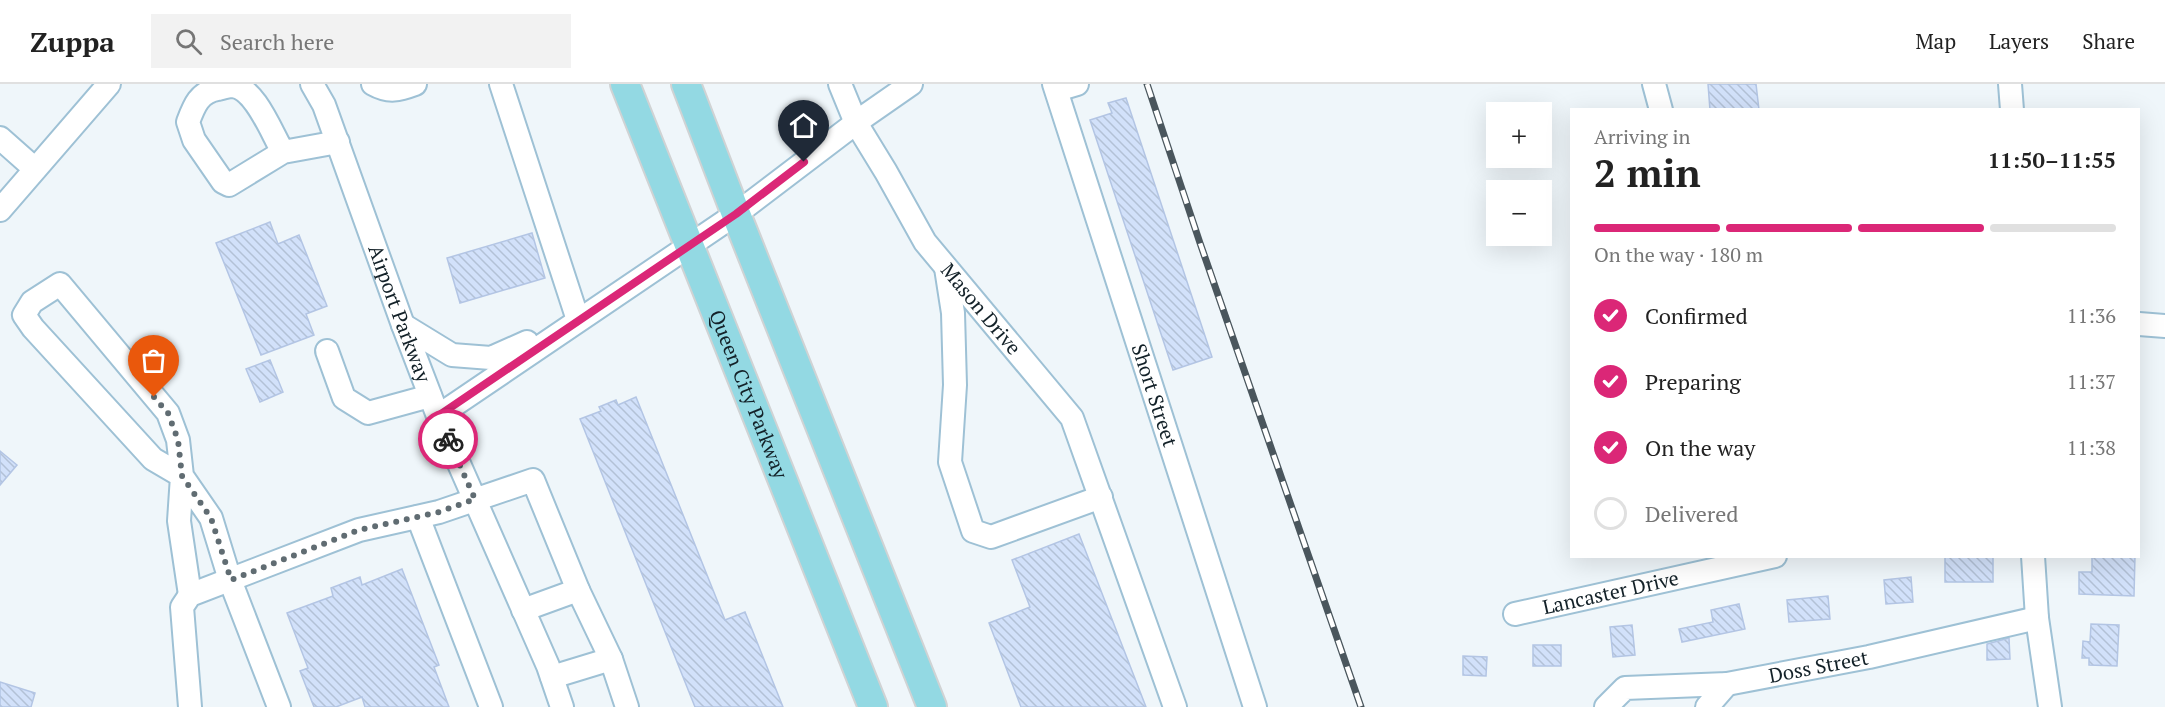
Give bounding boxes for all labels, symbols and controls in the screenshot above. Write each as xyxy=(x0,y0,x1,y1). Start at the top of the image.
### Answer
search box xyxy=(151,14,571,68)
text: Zuppa xyxy=(30,23,115,60)
icon: search xyxy=(172,25,205,58)
text: Search here xyxy=(220,27,334,56)
text: Map xyxy=(1915,27,1956,55)
text: Layers xyxy=(1989,27,2049,55)
text: Share xyxy=(2082,27,2135,55)
pin xyxy=(778,100,829,162)
map controls xyxy=(1486,102,1552,246)
button: + xyxy=(1486,102,1552,168)
icon: home xyxy=(787,109,820,142)
text: Arriving in xyxy=(1594,123,1690,150)
text: 11:50–11:55 xyxy=(1988,145,2116,174)
text: 2 min xyxy=(1594,146,1701,198)
button: − xyxy=(1486,180,1552,246)
street label: Airport Parkway xyxy=(362,241,438,387)
text: On the way · 180 m xyxy=(1594,241,1763,268)
street label: Mason Drive xyxy=(935,257,1027,360)
icon: check xyxy=(1594,299,1627,332)
text: Confirmed xyxy=(1645,301,1748,330)
text: 11:36 xyxy=(2067,302,2116,329)
street label: Queen City Parkway xyxy=(703,306,795,483)
pin xyxy=(128,335,179,397)
street label: Short Street xyxy=(1126,340,1184,451)
icon: bag xyxy=(137,344,170,377)
icon: check xyxy=(1594,365,1627,398)
text: Preparing xyxy=(1645,367,1741,396)
text: 11:37 xyxy=(2067,368,2116,395)
courier xyxy=(418,409,478,469)
icon: bike xyxy=(432,423,465,456)
icon: check xyxy=(1594,431,1627,464)
text: On the way xyxy=(1645,433,1755,462)
text: 11:38 xyxy=(2067,434,2116,461)
text: Delivered xyxy=(1645,499,1738,528)
street label: Lancaster Drive xyxy=(1540,564,1681,620)
street label: Doss Street xyxy=(1766,643,1871,689)

